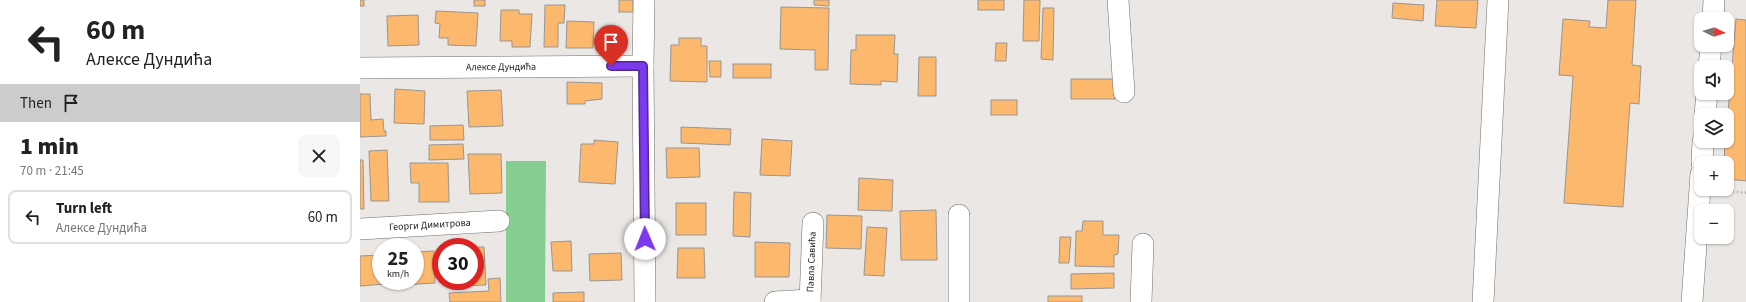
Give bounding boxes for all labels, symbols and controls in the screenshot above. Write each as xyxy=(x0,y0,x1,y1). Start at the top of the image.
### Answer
text: 60 m xyxy=(86,10,145,50)
north arrow xyxy=(1694,12,1734,52)
map controls xyxy=(1694,12,1734,244)
icon: left xyxy=(20,16,72,68)
pin xyxy=(594,25,628,66)
icon: arrive xyxy=(600,31,622,53)
text: Алексе Дундића xyxy=(86,47,212,72)
street label: Алексе Дундића xyxy=(466,60,536,74)
button: sound xyxy=(1694,60,1734,100)
icon: arrive xyxy=(60,92,82,114)
text: Then xyxy=(20,93,52,114)
button: layers xyxy=(1694,108,1734,148)
text: 1 min xyxy=(20,129,79,164)
button: close xyxy=(298,135,340,177)
button: + xyxy=(1694,156,1734,196)
text: 70 m · 21:45 xyxy=(20,162,84,180)
text: Turn left xyxy=(56,198,112,219)
button: − xyxy=(1694,204,1734,244)
icon: left xyxy=(22,206,44,228)
text: 60 m xyxy=(308,207,338,228)
street label: Георги Димитрова xyxy=(389,216,471,234)
position arrow xyxy=(624,218,666,260)
text: Алексе Дундића xyxy=(56,219,147,237)
street label: Павла Савића xyxy=(803,231,820,293)
speed limit sign: 30 xyxy=(432,238,484,290)
text: 25 xyxy=(387,245,409,273)
text: km/h xyxy=(387,267,409,281)

